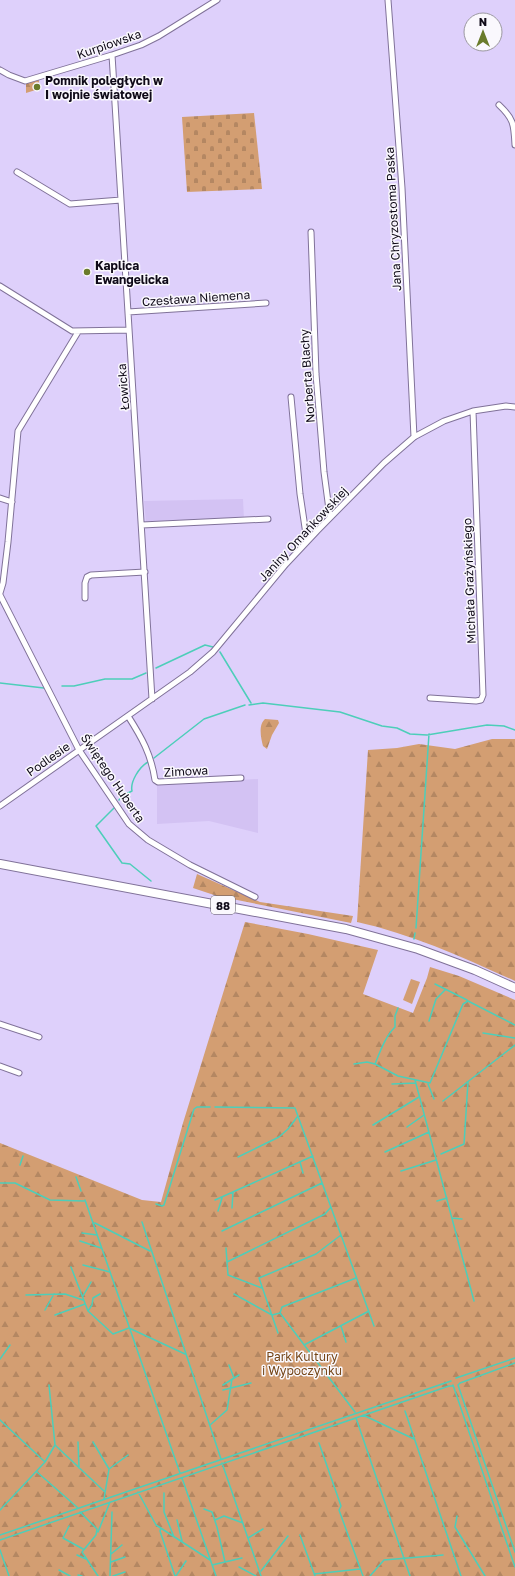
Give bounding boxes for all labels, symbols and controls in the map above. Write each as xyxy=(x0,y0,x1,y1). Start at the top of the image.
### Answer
north arrow xyxy=(463,12,503,52)
text: N xyxy=(479,15,487,28)
street label: Kurpiowska xyxy=(75,26,143,62)
place label: Pomnik poległych w I wojnie światowej xyxy=(45,73,163,102)
marker: Pomnik poległych w I wojnie światowej xyxy=(32,82,42,92)
street label: Jana Chryzostoma Paska xyxy=(382,147,404,291)
place label: Kaplica Ewangelicka xyxy=(95,258,169,287)
marker: Kaplica Ewangelicka xyxy=(82,267,92,277)
street label: Czesława Niemena xyxy=(141,287,251,309)
street label: Norberta Blachy xyxy=(296,328,318,423)
street label: Łowicka xyxy=(114,363,132,411)
street label: Janiny Omańkowskiej xyxy=(255,483,351,585)
street label: Michała Grażyńskiego xyxy=(459,518,479,644)
street label: Świętego Huberta xyxy=(78,731,148,825)
street label: Podlesie xyxy=(23,739,73,779)
street label: Zimowa xyxy=(163,762,209,780)
road number: 88 xyxy=(211,896,235,914)
park label: Park Kultury i Wypoczynku xyxy=(262,1349,342,1378)

